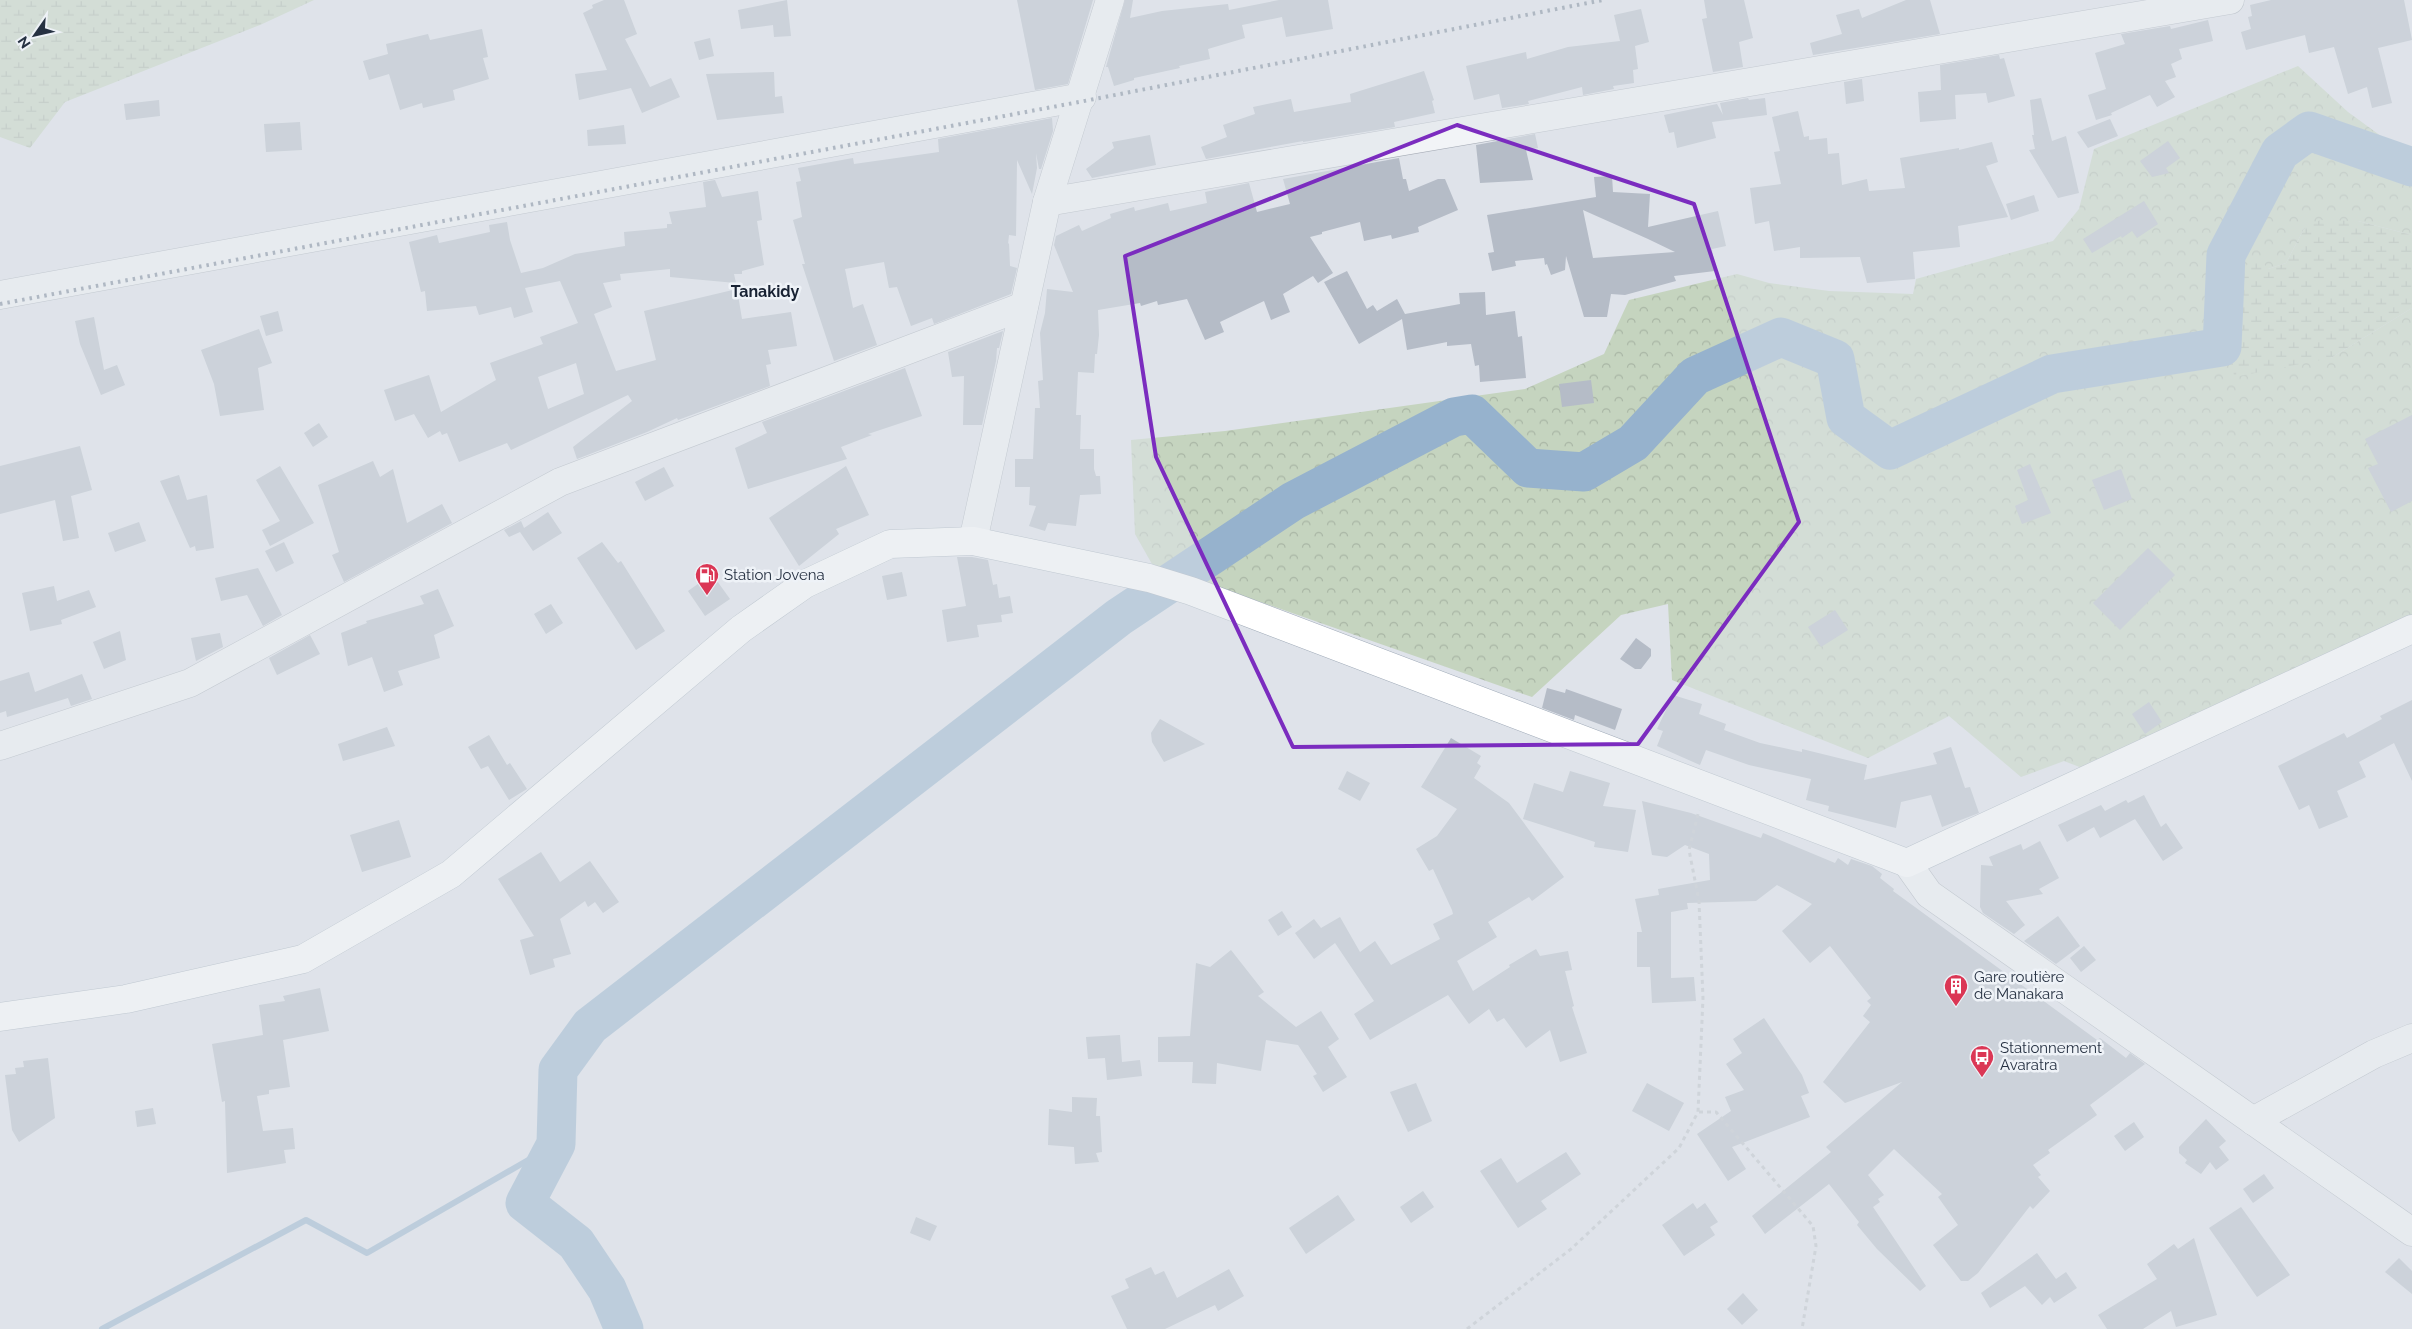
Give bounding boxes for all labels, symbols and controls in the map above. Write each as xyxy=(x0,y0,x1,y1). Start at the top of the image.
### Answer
north arrow xyxy=(10,10,60,60)
text: N xyxy=(15,33,34,51)
district label: Tanakidy xyxy=(731,282,800,301)
fuel station icon: Station Jovena xyxy=(694,562,720,596)
place label: Station Jovena xyxy=(724,566,825,584)
place label: Gare routière de Manakara xyxy=(1974,968,2065,1003)
building icon: Gare routière de Manakara xyxy=(1943,973,1969,1007)
place label: Stationnement Avaratra xyxy=(2000,1039,2102,1074)
bus stop icon: Stationnement Avaratra xyxy=(1969,1044,1995,1078)

